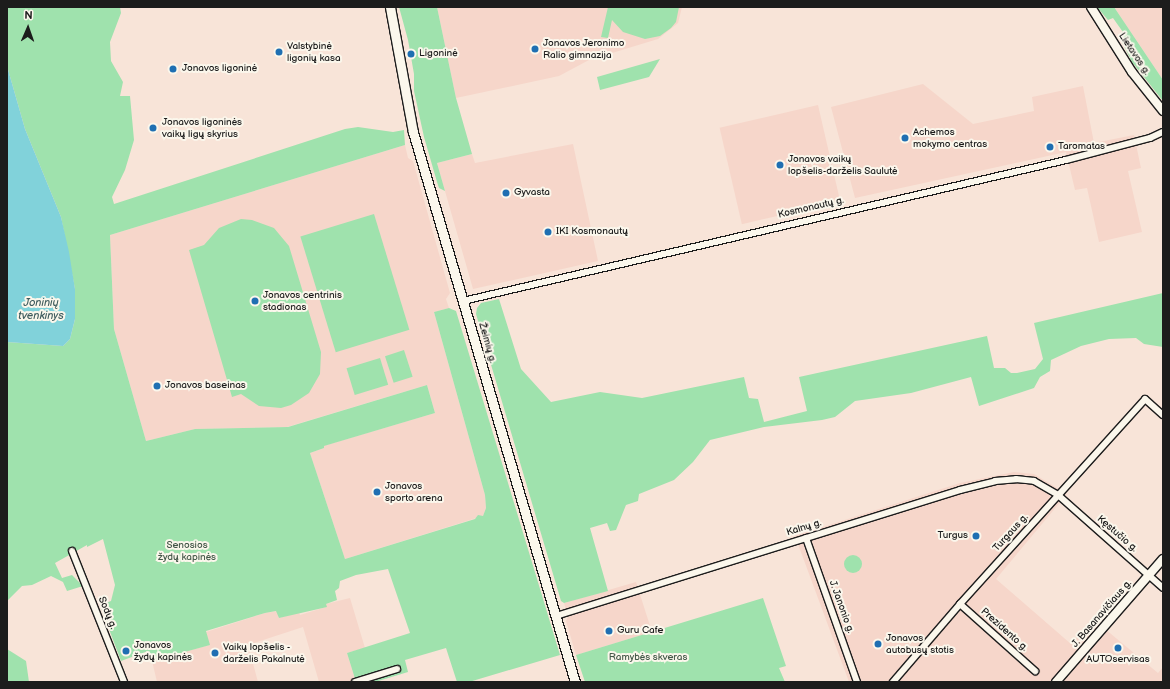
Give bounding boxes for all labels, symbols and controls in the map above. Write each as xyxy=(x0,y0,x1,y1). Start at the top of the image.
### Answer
north arrow xyxy=(8,8,48,48)
text: N xyxy=(24,9,33,22)
street label: Lietavos g. xyxy=(1116,31,1152,77)
place label: Jonavos Jeronimo Ralio gimnazija xyxy=(543,37,625,60)
place label: Valstybinė ligonių kasa xyxy=(287,40,341,64)
marker: Jonavos Jeronimo Ralio gimnazija xyxy=(530,44,540,54)
marker: Valstybinė ligonių kasa xyxy=(274,47,284,57)
place label: Ligoninė xyxy=(419,48,458,60)
marker: Ligoninė xyxy=(406,49,416,59)
marker: Jonavos ligoninė xyxy=(167,63,179,75)
place label: Jonavos ligoninė xyxy=(182,63,257,75)
place label: Jonavos ligoninės vaikų ligų skyrius xyxy=(162,116,242,140)
marker: Jonavos ligoninės vaikų ligų skyrius xyxy=(147,122,159,134)
place label: Achemos mokymo centras xyxy=(913,126,987,150)
marker: Achemos mokymo centras xyxy=(900,133,910,143)
place label: Taromatas xyxy=(1058,141,1105,153)
marker: Taromatas xyxy=(1045,142,1055,152)
place label: Jonavos vaikų lopšelis-darželis Saulutė xyxy=(788,153,898,176)
marker: Jonavos vaikų lopšelis-darželis Saulutė xyxy=(775,160,785,170)
place label: Gyvasta xyxy=(514,187,550,199)
marker: Gyvasta xyxy=(501,188,511,198)
street label: Kosmonautų g. xyxy=(777,195,845,221)
place label: IKI Kosmonautų xyxy=(556,226,628,238)
marker: IKI Kosmonautų xyxy=(543,227,553,237)
place label: Jonavos centrinis stadionas xyxy=(263,289,342,312)
marker: Jonavos centrinis stadionas xyxy=(250,296,260,306)
water label: Joninių tvenkinys xyxy=(18,297,64,323)
street label: Žeimių g. xyxy=(476,322,498,364)
place label: Jonavos baseinas xyxy=(165,380,246,392)
marker: Jonavos baseinas xyxy=(152,381,162,391)
place label: Jonavos sporto arena xyxy=(385,480,443,504)
marker: Jonavos sporto arena xyxy=(372,487,382,497)
street label: Turgaus g. xyxy=(991,512,1031,554)
street label: Kęstučio g. xyxy=(1094,513,1140,555)
street label: Kalnų g. xyxy=(785,517,823,539)
place label: Turgus xyxy=(937,530,968,542)
marker: Turgus xyxy=(971,531,981,541)
park label: Senosios žydų kapinės xyxy=(158,539,216,562)
street label: J. Basanavičiaus g. xyxy=(1069,578,1135,650)
street label: J. Janonio g. xyxy=(826,579,856,635)
street label: Sodų g. xyxy=(95,595,119,631)
street label: Prezidento g. xyxy=(978,606,1030,654)
place label: Guru Cafe xyxy=(617,625,663,637)
marker: Guru Cafe xyxy=(604,626,614,636)
place label: Jonavos autobusų stotis xyxy=(886,632,954,656)
place label: Jonavos žydų kapinės xyxy=(134,639,192,662)
marker: Jonavos autobusų stotis xyxy=(873,639,883,649)
place label: Vaikų lopšelis - darželis Pakalnutė xyxy=(223,641,305,664)
marker: AUTOservisas xyxy=(1113,643,1123,653)
marker: Jonavos žydų kapinės xyxy=(121,646,131,656)
marker: Vaikų lopšelis - darželis Pakalnutė xyxy=(210,648,220,658)
park label: Ramybės skveras xyxy=(609,652,687,664)
place label: AUTOservisas xyxy=(1086,654,1150,666)

